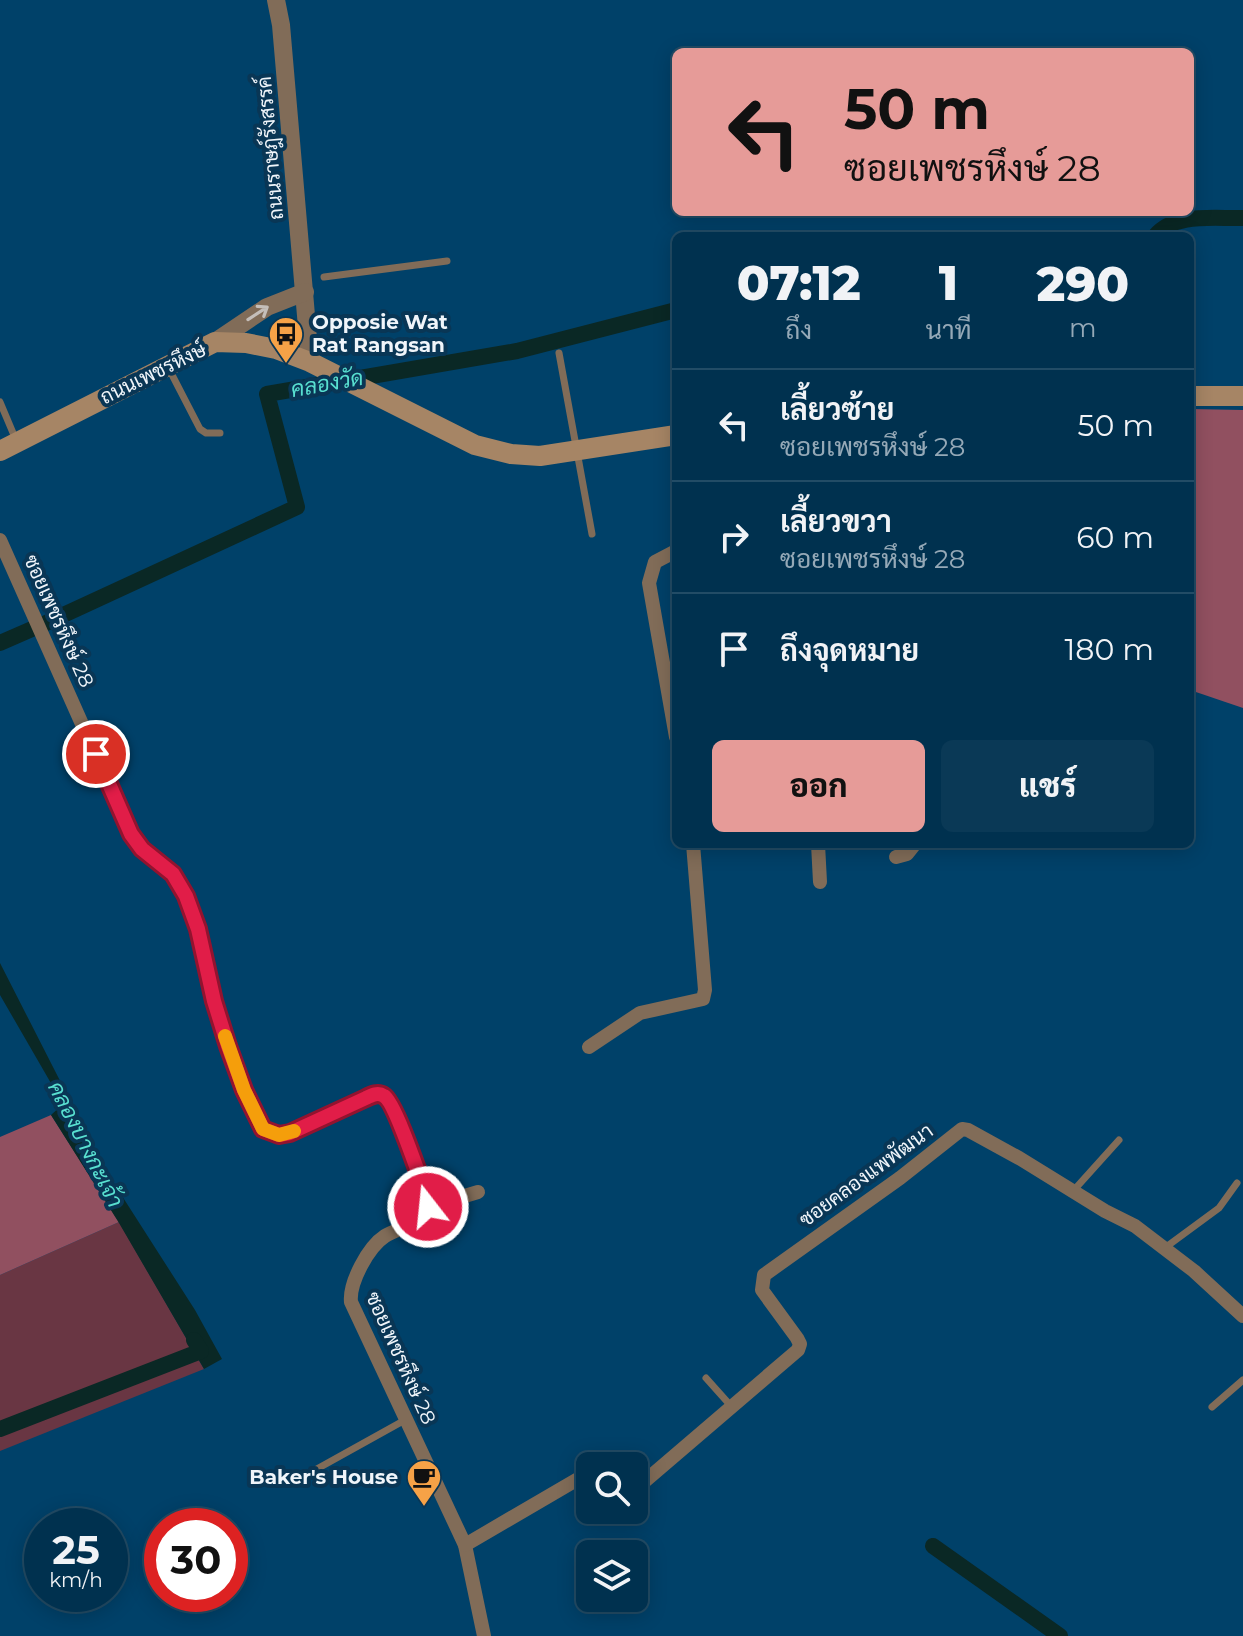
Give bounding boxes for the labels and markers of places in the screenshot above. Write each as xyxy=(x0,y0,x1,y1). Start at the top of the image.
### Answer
place label: Opposie Wat Rat Rangsan xyxy=(312,310,448,357)
bus stop icon: Opposie Wat Rat Rangsan xyxy=(267,315,305,365)
pin xyxy=(62,720,130,788)
cafe icon: Baker's House xyxy=(405,1458,443,1508)
place label: Baker's House xyxy=(249,1465,398,1489)

